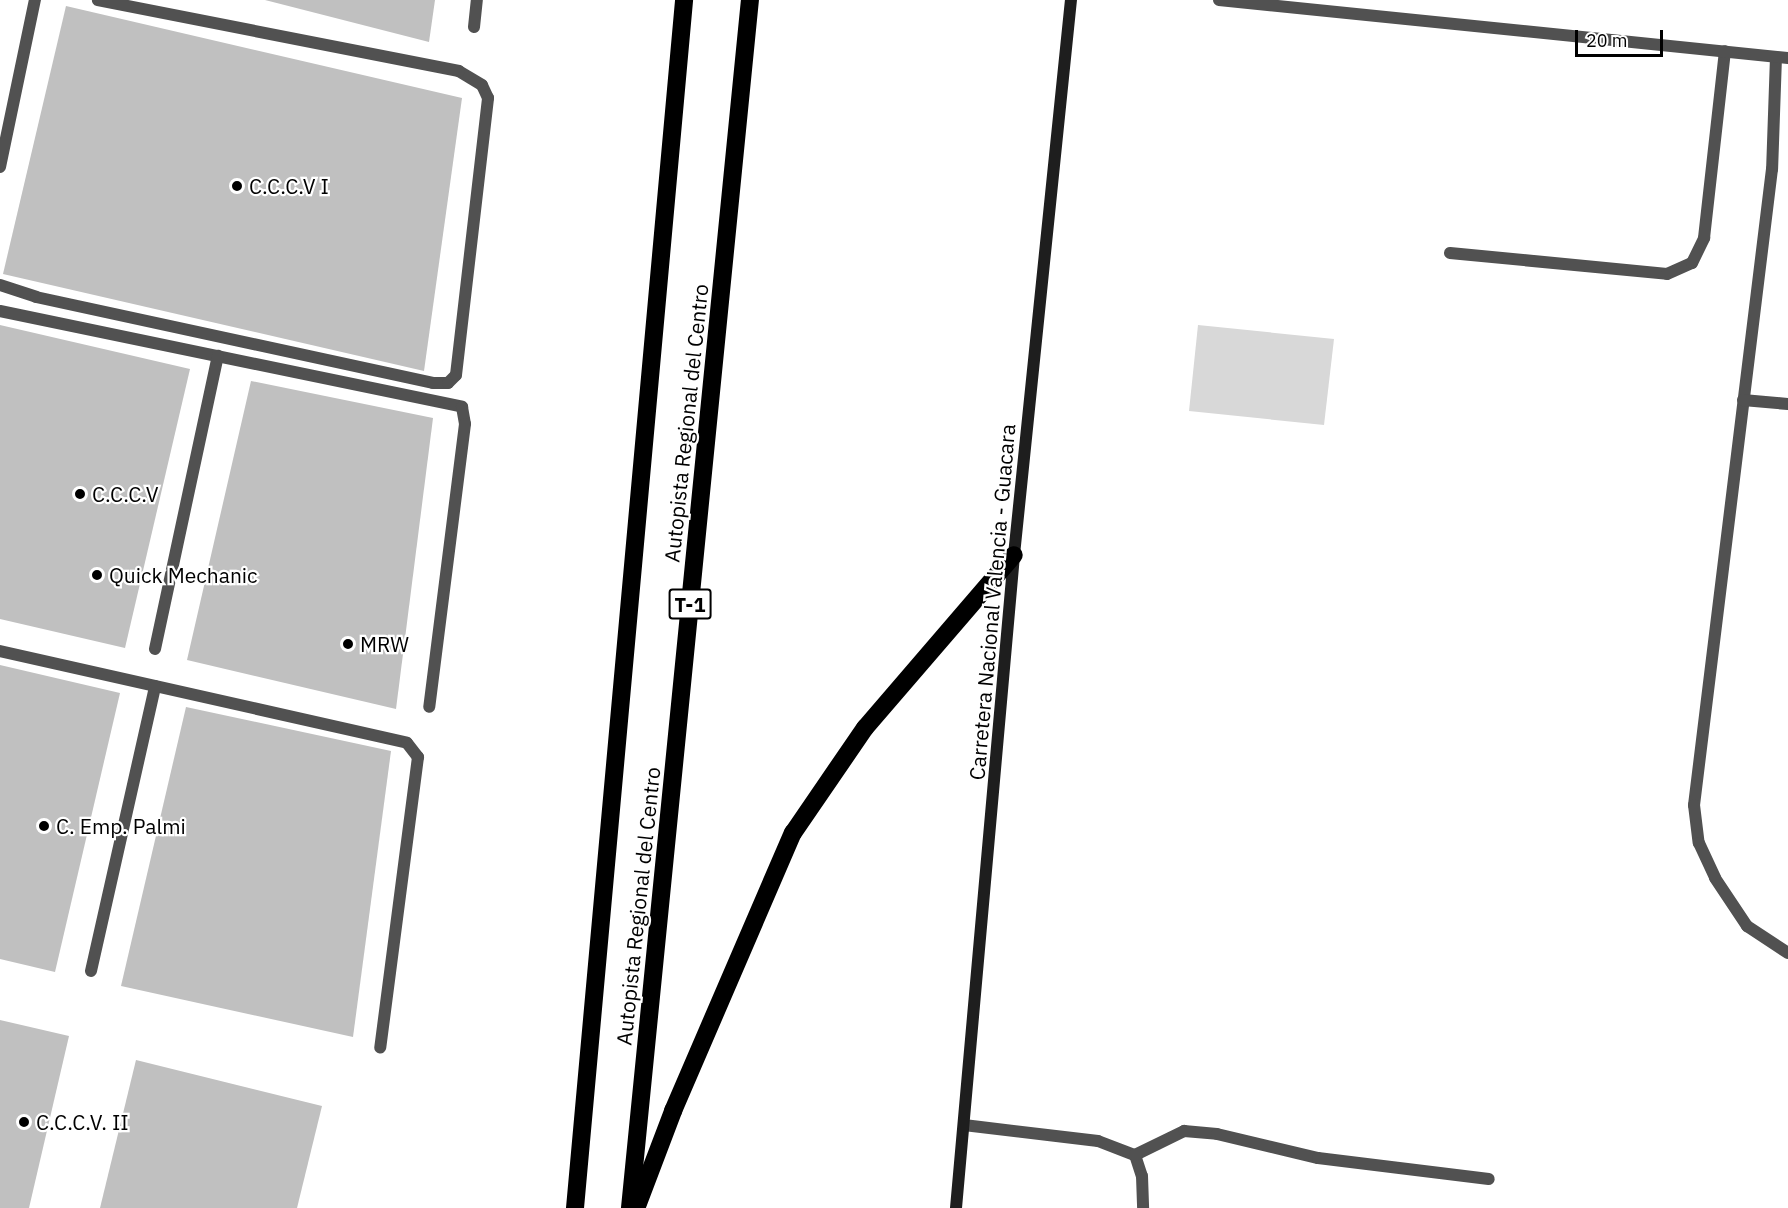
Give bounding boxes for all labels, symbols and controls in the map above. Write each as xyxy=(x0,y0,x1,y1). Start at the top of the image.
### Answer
scale bar xyxy=(1578,18,1666,56)
text: 20 m xyxy=(1586,29,1628,52)
place label: C.C.C.V I xyxy=(249,173,329,199)
marker: C.C.C.V I xyxy=(230,179,244,193)
street label: Autopista Regional del Centro xyxy=(659,283,713,563)
street label: Carretera Nacional Valencia - Guacara xyxy=(964,423,1020,781)
place label: C.C.C.V xyxy=(92,481,159,507)
marker: C.C.C.V xyxy=(73,487,87,501)
place label: Quick Mechanic xyxy=(109,562,258,588)
marker: Quick Mechanic xyxy=(90,568,104,582)
road number: T-1 xyxy=(668,587,712,621)
place label: MRW xyxy=(360,631,409,657)
marker: MRW xyxy=(341,637,355,651)
street label: Autopista Regional del Centro xyxy=(611,766,665,1046)
place label: C. Emp. Palmi xyxy=(56,813,186,839)
marker: C. Emp. Palmi xyxy=(37,819,51,833)
place label: C.C.C.V. II xyxy=(36,1109,129,1135)
marker: C.C.C.V. II xyxy=(17,1115,31,1129)

